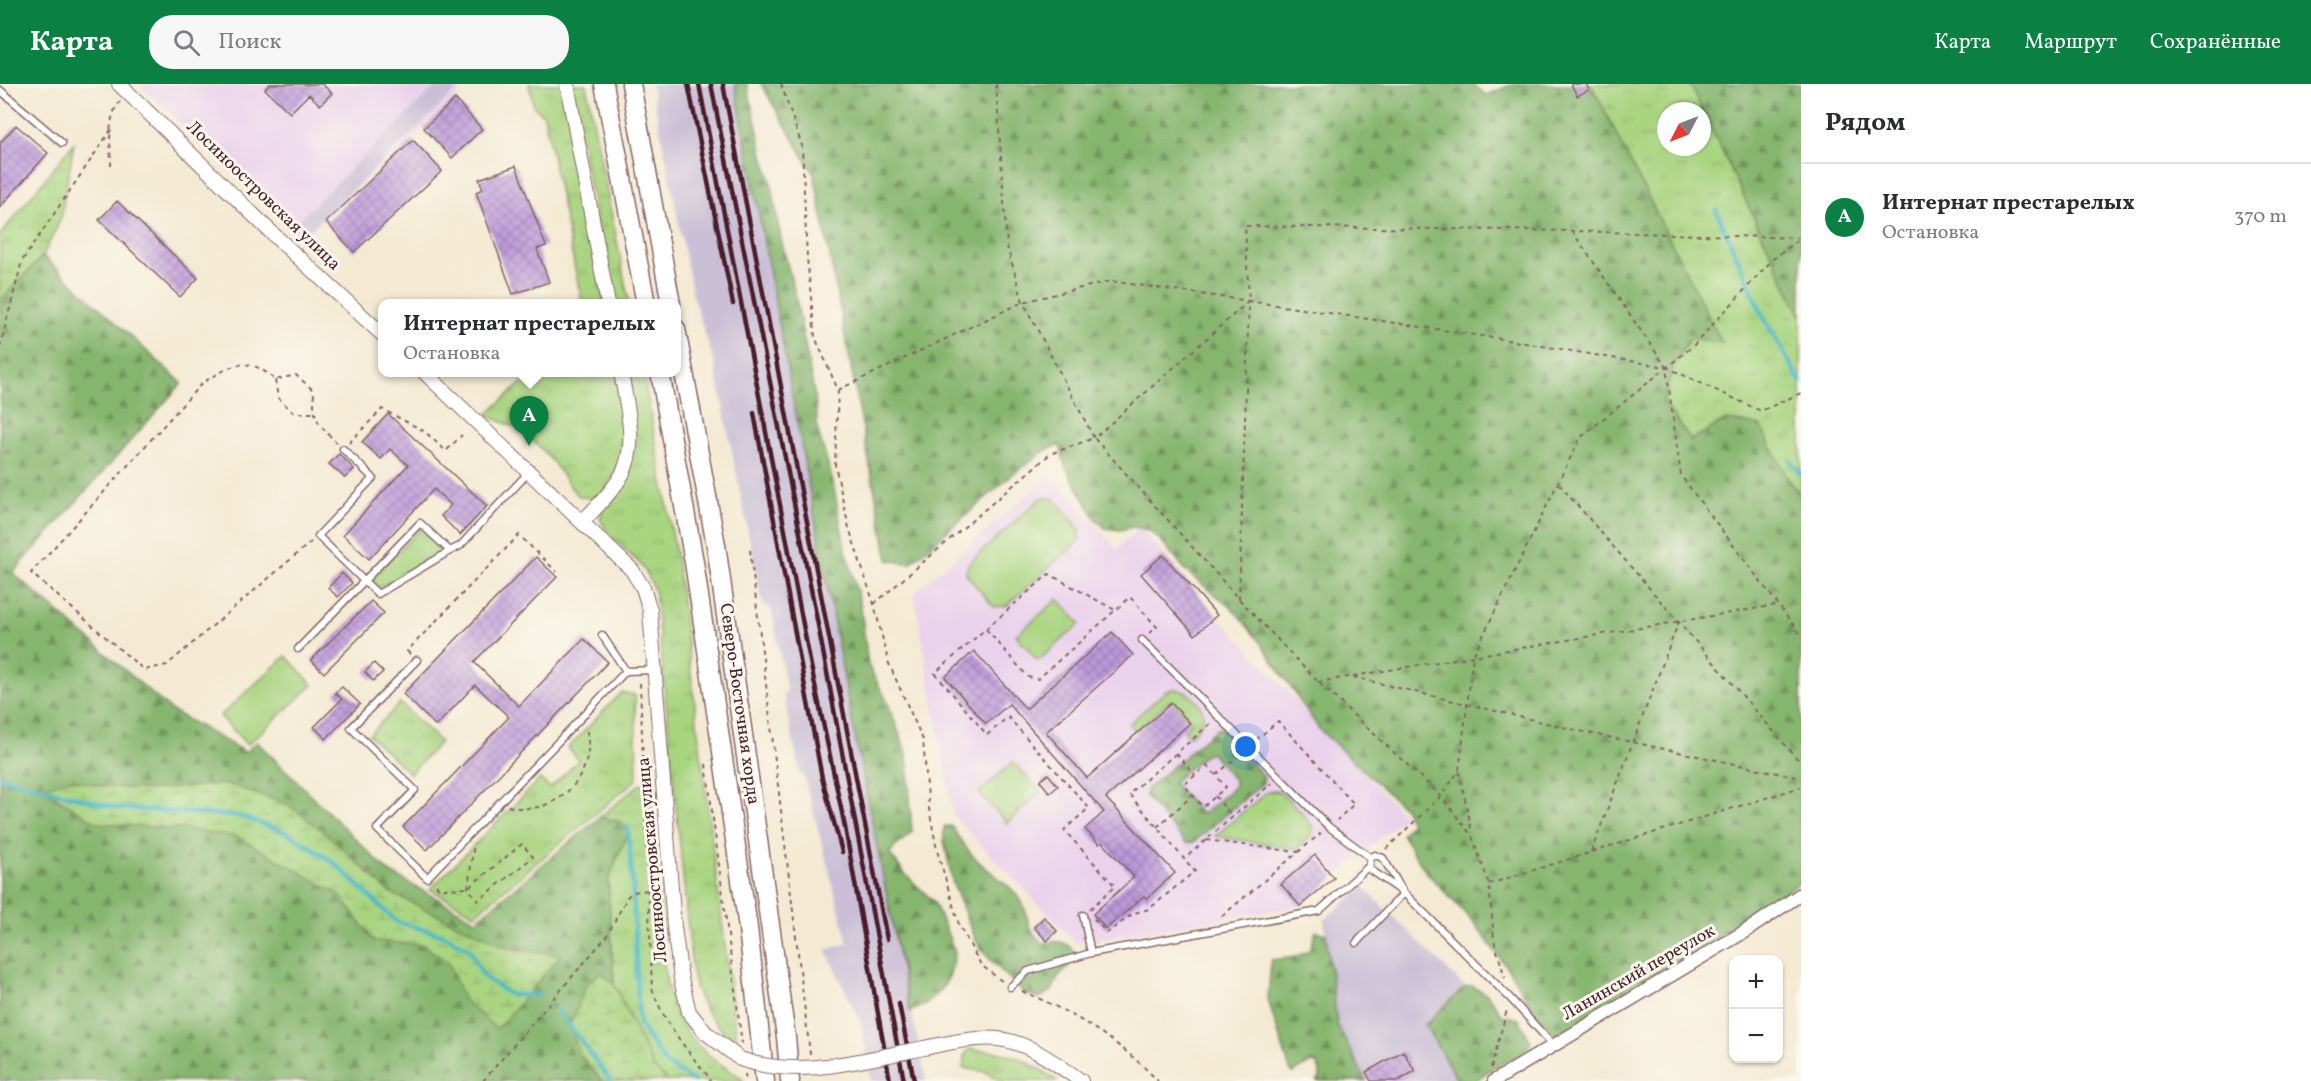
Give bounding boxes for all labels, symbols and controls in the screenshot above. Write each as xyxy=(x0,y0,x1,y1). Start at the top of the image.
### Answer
search box xyxy=(149,15,569,69)
text: Карта xyxy=(30,23,113,62)
icon: search xyxy=(170,26,203,59)
text: Поиск xyxy=(218,27,281,58)
text: Карта xyxy=(1934,28,1991,57)
text: Маршрут xyxy=(2024,28,2117,57)
text: Сохранённые xyxy=(2150,28,2281,57)
north arrow xyxy=(1657,102,1711,156)
text: Рядом xyxy=(1825,105,1905,141)
street label: Лосиноостровская улица xyxy=(180,115,346,277)
text: Интернат престарелых xyxy=(1882,188,2135,219)
text: A xyxy=(1837,203,1852,231)
text: 370 m xyxy=(2234,203,2287,231)
text: Остановка xyxy=(1882,219,1979,247)
popup xyxy=(378,299,681,377)
text: Интернат престарелых xyxy=(403,309,656,340)
text: Остановка xyxy=(403,340,500,368)
pin: A xyxy=(510,396,548,446)
street label: Северо-Восточная хорда xyxy=(712,602,766,806)
your location xyxy=(1231,732,1260,761)
street label: Лосиноостровская улица xyxy=(632,756,674,964)
street label: Ланинский переулок xyxy=(1558,919,1721,1027)
map controls xyxy=(1729,955,1783,1063)
button: + xyxy=(1729,955,1783,1009)
button: − xyxy=(1729,1009,1783,1063)

